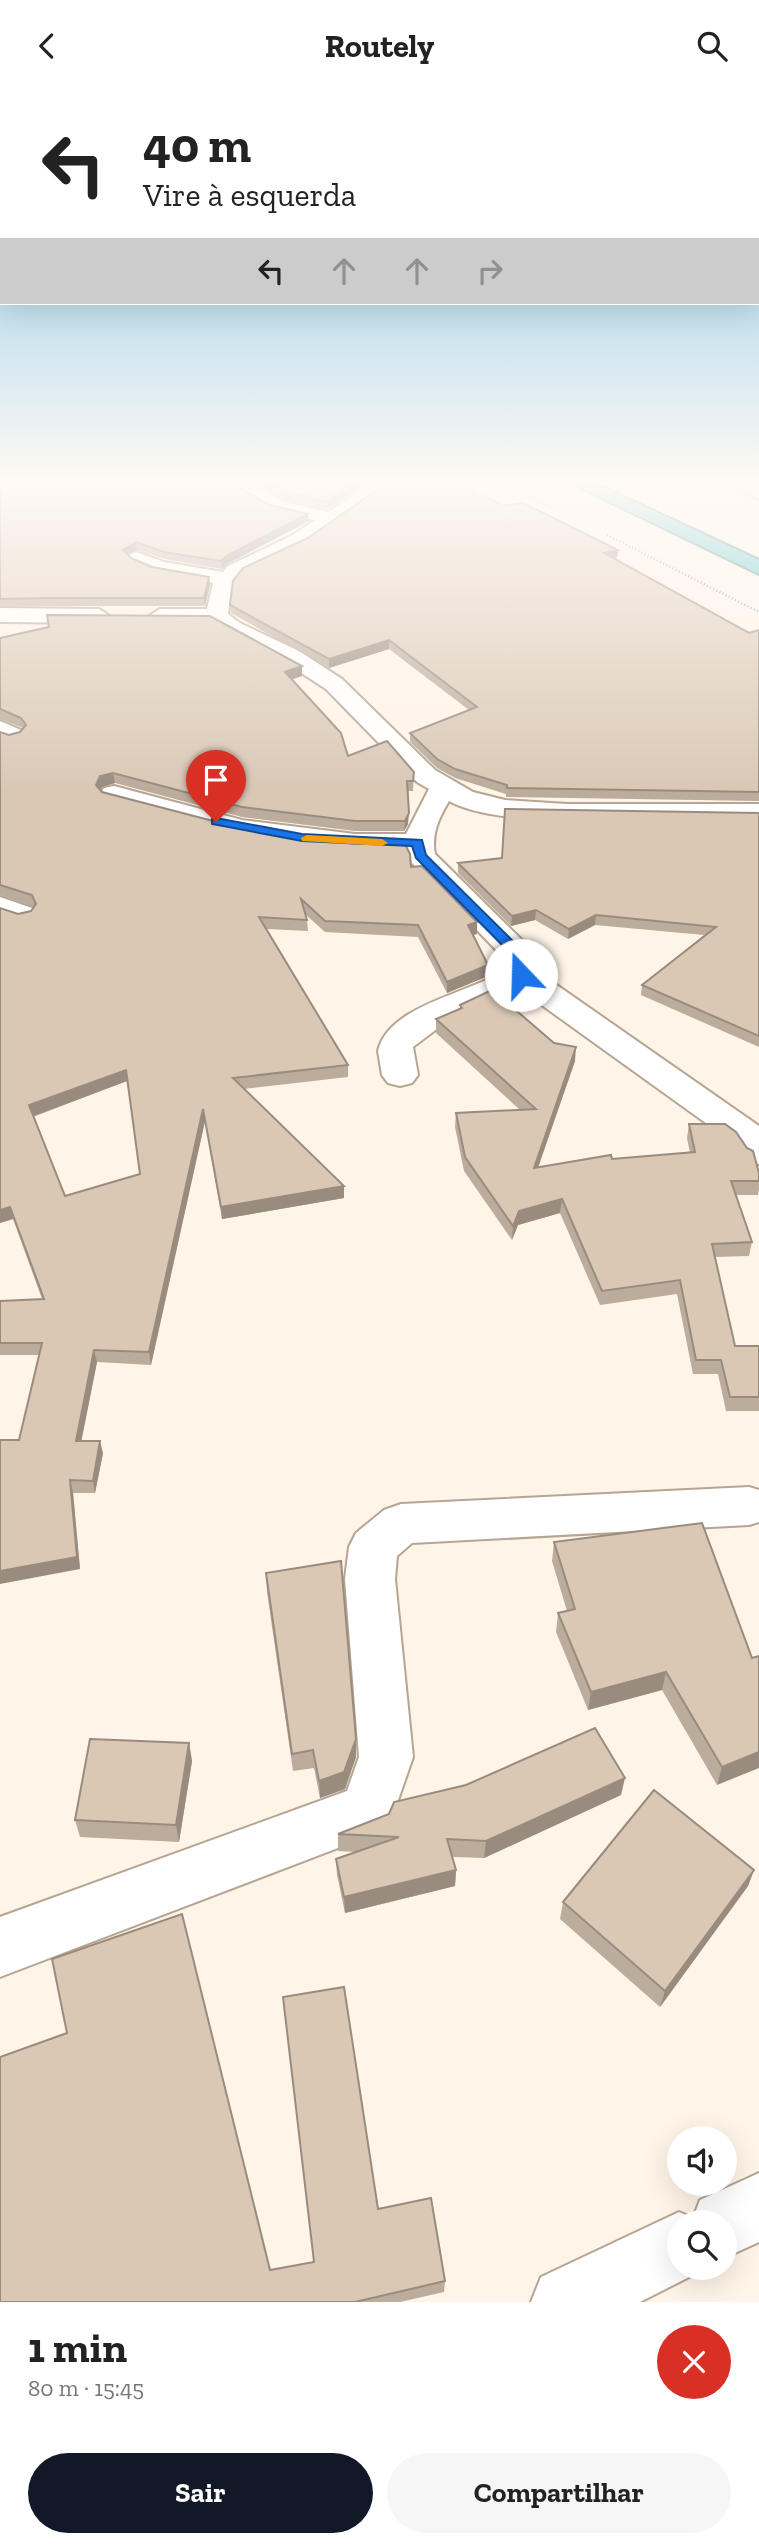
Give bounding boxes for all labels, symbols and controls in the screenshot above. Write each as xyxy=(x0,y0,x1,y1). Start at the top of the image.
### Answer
icon: back xyxy=(28,27,66,65)
text: Routely xyxy=(325,27,434,65)
icon: search xyxy=(693,27,731,65)
text: 40 m xyxy=(143,116,251,175)
icon: left xyxy=(28,119,119,210)
text: Vire à esquerda xyxy=(143,176,356,214)
icon: left xyxy=(252,252,290,290)
icon: ahead xyxy=(325,252,363,290)
icon: ahead xyxy=(398,252,436,290)
icon: right xyxy=(471,252,509,290)
pin xyxy=(186,750,246,822)
icon: arrive xyxy=(197,761,235,799)
position arrow xyxy=(484,938,558,1012)
map controls xyxy=(667,2126,737,2280)
button: sound xyxy=(667,2126,737,2196)
button: search xyxy=(667,2210,737,2280)
text: 1 min xyxy=(28,2322,127,2373)
button: close xyxy=(657,2325,731,2399)
text: 80 m · 15:45 xyxy=(28,2374,144,2402)
button: Sair xyxy=(28,2453,373,2533)
button: Compartilhar xyxy=(387,2453,731,2533)

